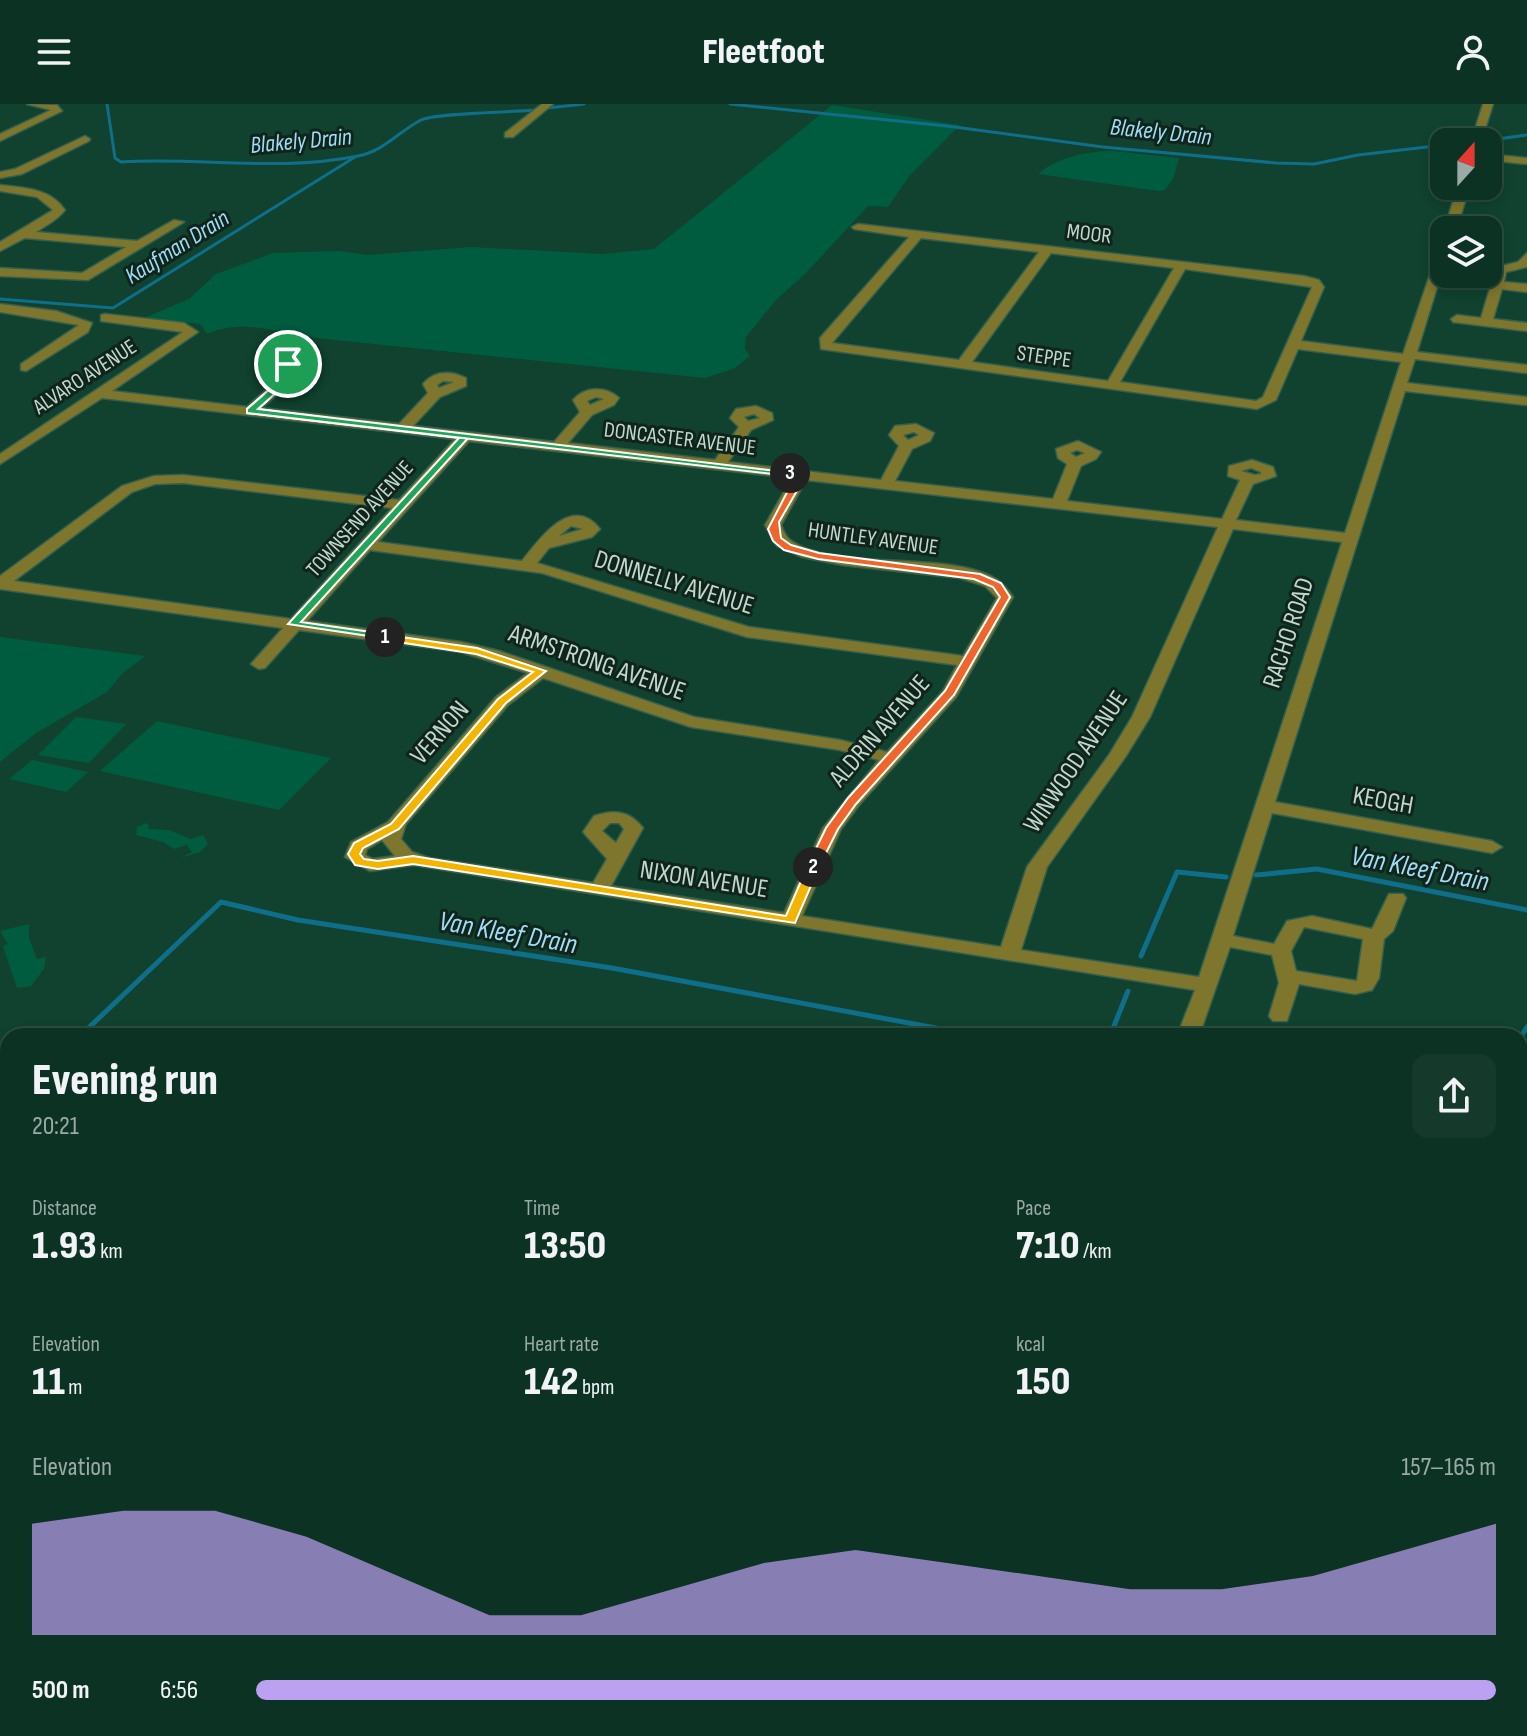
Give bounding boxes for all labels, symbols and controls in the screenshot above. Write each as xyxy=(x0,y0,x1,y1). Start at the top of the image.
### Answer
icon: menu xyxy=(32,30,76,74)
icon: person xyxy=(1451,30,1495,74)
text: Fleetfoot xyxy=(702,31,825,74)
water label: Blakely Drain xyxy=(1109,112,1213,152)
water label: Blakely Drain xyxy=(249,122,353,160)
north arrow xyxy=(1430,128,1502,200)
map controls xyxy=(1430,128,1502,288)
water label: Kaufman Drain xyxy=(120,204,234,290)
button: layers xyxy=(1430,216,1502,288)
street label: MOOR xyxy=(1065,218,1113,250)
pin xyxy=(254,330,322,398)
street label: ALVARO AVENUE xyxy=(27,333,142,421)
street label: STEPPE xyxy=(1015,340,1073,374)
icon: arrive xyxy=(266,342,310,386)
street label: DONCASTER AVENUE xyxy=(603,416,757,462)
pin: 3 xyxy=(770,453,810,493)
street label: TOWNSEND AVENUE xyxy=(301,455,419,583)
text: 3 xyxy=(785,459,795,486)
street label: HUNTLEY AVENUE xyxy=(806,517,940,561)
street label: DONNELLY AVENUE xyxy=(591,544,757,622)
street label: RACHO ROAD xyxy=(1257,574,1321,692)
pin: 1 xyxy=(365,617,405,657)
street label: ARMSTRONG AVENUE xyxy=(504,618,689,708)
text: 1 xyxy=(381,623,389,650)
street label: ALDRIN AVENUE xyxy=(822,669,937,794)
street label: WINWOOD AVENUE xyxy=(1017,685,1135,839)
street label: VERNON xyxy=(404,695,476,771)
street label: KEOGH xyxy=(1350,780,1416,822)
water label: Van Kleef Drain xyxy=(1348,839,1492,899)
pin: 2 xyxy=(793,847,833,887)
text: 2 xyxy=(808,853,818,880)
street label: NIXON AVENUE xyxy=(638,855,770,905)
water label: Van Kleef Drain xyxy=(436,905,580,961)
text: Evening run xyxy=(32,1054,218,1107)
button: share xyxy=(1412,1054,1496,1138)
text: 20:21 xyxy=(32,1111,79,1142)
text: Distance xyxy=(32,1195,97,1222)
text: Time xyxy=(524,1195,560,1222)
text: Pace xyxy=(1016,1195,1051,1222)
text: 1.93 xyxy=(32,1222,97,1270)
text: 13:50 xyxy=(524,1222,606,1270)
text: 7:10 xyxy=(1016,1222,1080,1270)
text: km xyxy=(97,1238,123,1265)
text: /km xyxy=(1080,1238,1112,1265)
text: Elevation xyxy=(32,1331,100,1358)
text: Heart rate xyxy=(524,1331,599,1358)
text: kcal xyxy=(1016,1331,1045,1358)
text: 11 xyxy=(32,1358,65,1406)
text: 142 xyxy=(524,1358,578,1406)
text: 150 xyxy=(1016,1358,1070,1406)
text: m xyxy=(65,1374,82,1401)
text: bpm xyxy=(578,1374,614,1401)
text: Elevation xyxy=(32,1452,112,1483)
text: 157–165 m xyxy=(1401,1452,1496,1483)
text: 500 m xyxy=(32,1675,89,1706)
text: 6:56 xyxy=(160,1675,198,1706)

